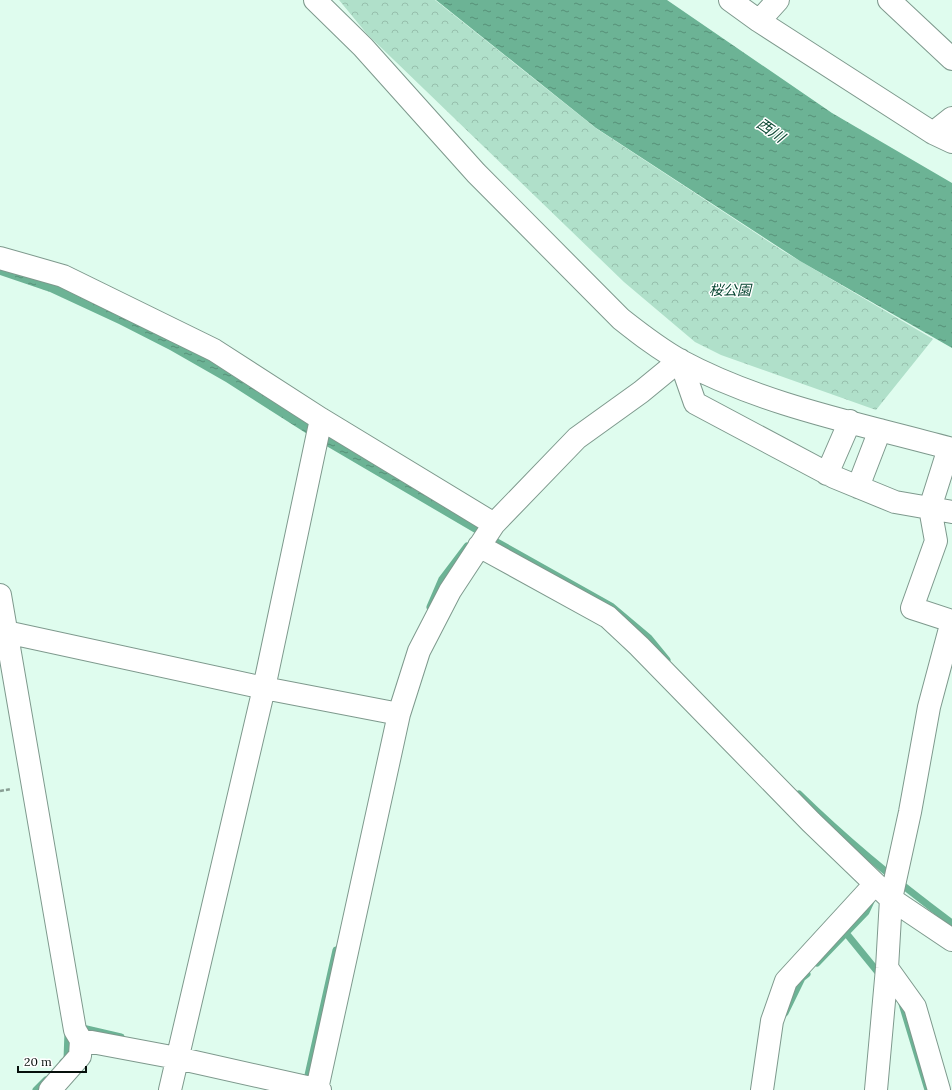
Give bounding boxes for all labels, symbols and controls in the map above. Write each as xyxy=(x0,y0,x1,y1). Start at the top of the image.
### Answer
water label: 西川 xyxy=(753,114,790,148)
park label: 桜公園 xyxy=(709,281,753,299)
scale bar xyxy=(18,1048,86,1074)
text: 20 m xyxy=(24,1054,52,1069)

